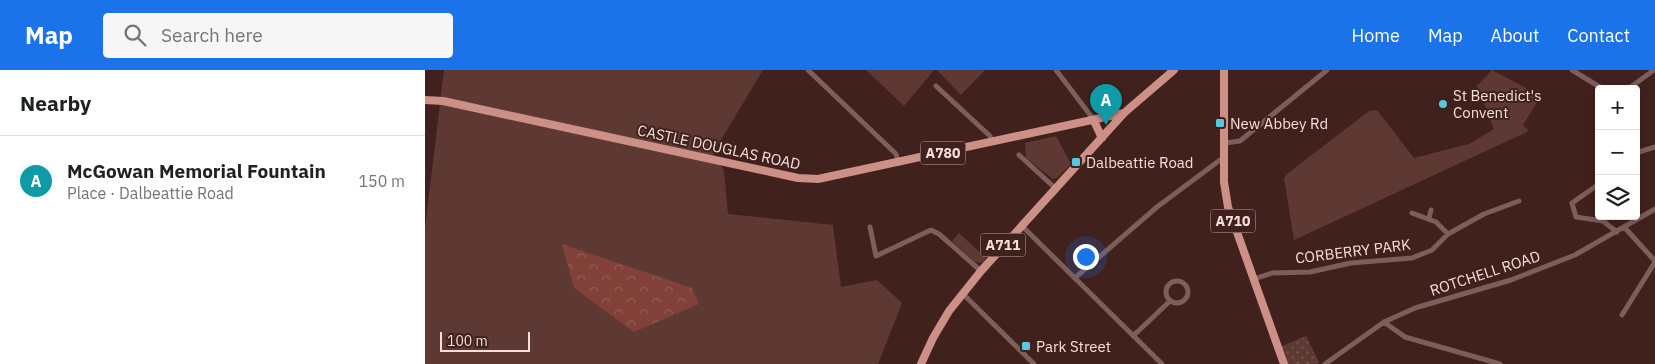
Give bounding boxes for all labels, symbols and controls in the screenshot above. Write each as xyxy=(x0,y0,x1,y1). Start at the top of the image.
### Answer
search box xyxy=(103,13,453,58)
text: Map xyxy=(25,19,73,51)
icon: search xyxy=(121,21,149,49)
text: Search here xyxy=(161,23,263,47)
text: Home xyxy=(1352,24,1400,47)
text: Map xyxy=(1428,24,1463,47)
text: About xyxy=(1491,24,1539,47)
text: Contact xyxy=(1567,24,1630,47)
pin: A xyxy=(1090,84,1122,125)
map controls xyxy=(1595,85,1640,220)
button: + xyxy=(1595,85,1640,130)
place label: St Benedict's Convent xyxy=(1453,86,1542,122)
text: Nearby xyxy=(20,89,91,117)
marker: St Benedict's Convent xyxy=(1437,98,1449,110)
place label: New Abbey Rd xyxy=(1230,114,1328,133)
marker: New Abbey Rd xyxy=(1214,117,1226,129)
street label: CASTLE DOUGLAS ROAD xyxy=(636,120,802,174)
button: − xyxy=(1595,130,1640,175)
road number: A780 xyxy=(921,142,965,165)
place label: Dalbeattie Road xyxy=(1086,153,1194,172)
marker: Dalbeattie Road xyxy=(1070,156,1082,168)
text: McGowan Memorial Fountain xyxy=(67,159,326,183)
text: A xyxy=(31,171,41,191)
text: 150 m xyxy=(358,171,405,191)
button: layers xyxy=(1595,175,1640,220)
text: Place · Dalbeattie Road xyxy=(67,183,234,203)
road number: A710 xyxy=(1211,210,1255,232)
road number: A711 xyxy=(981,234,1025,256)
street label: CORBERRY PARK xyxy=(1294,234,1412,268)
your location xyxy=(1073,244,1099,270)
street label: ROTCHELL ROAD xyxy=(1427,246,1543,300)
scale bar xyxy=(440,329,530,352)
text: 100 m xyxy=(447,332,488,350)
place label: Park Street xyxy=(1036,337,1111,356)
marker: Park Street xyxy=(1020,340,1032,352)

